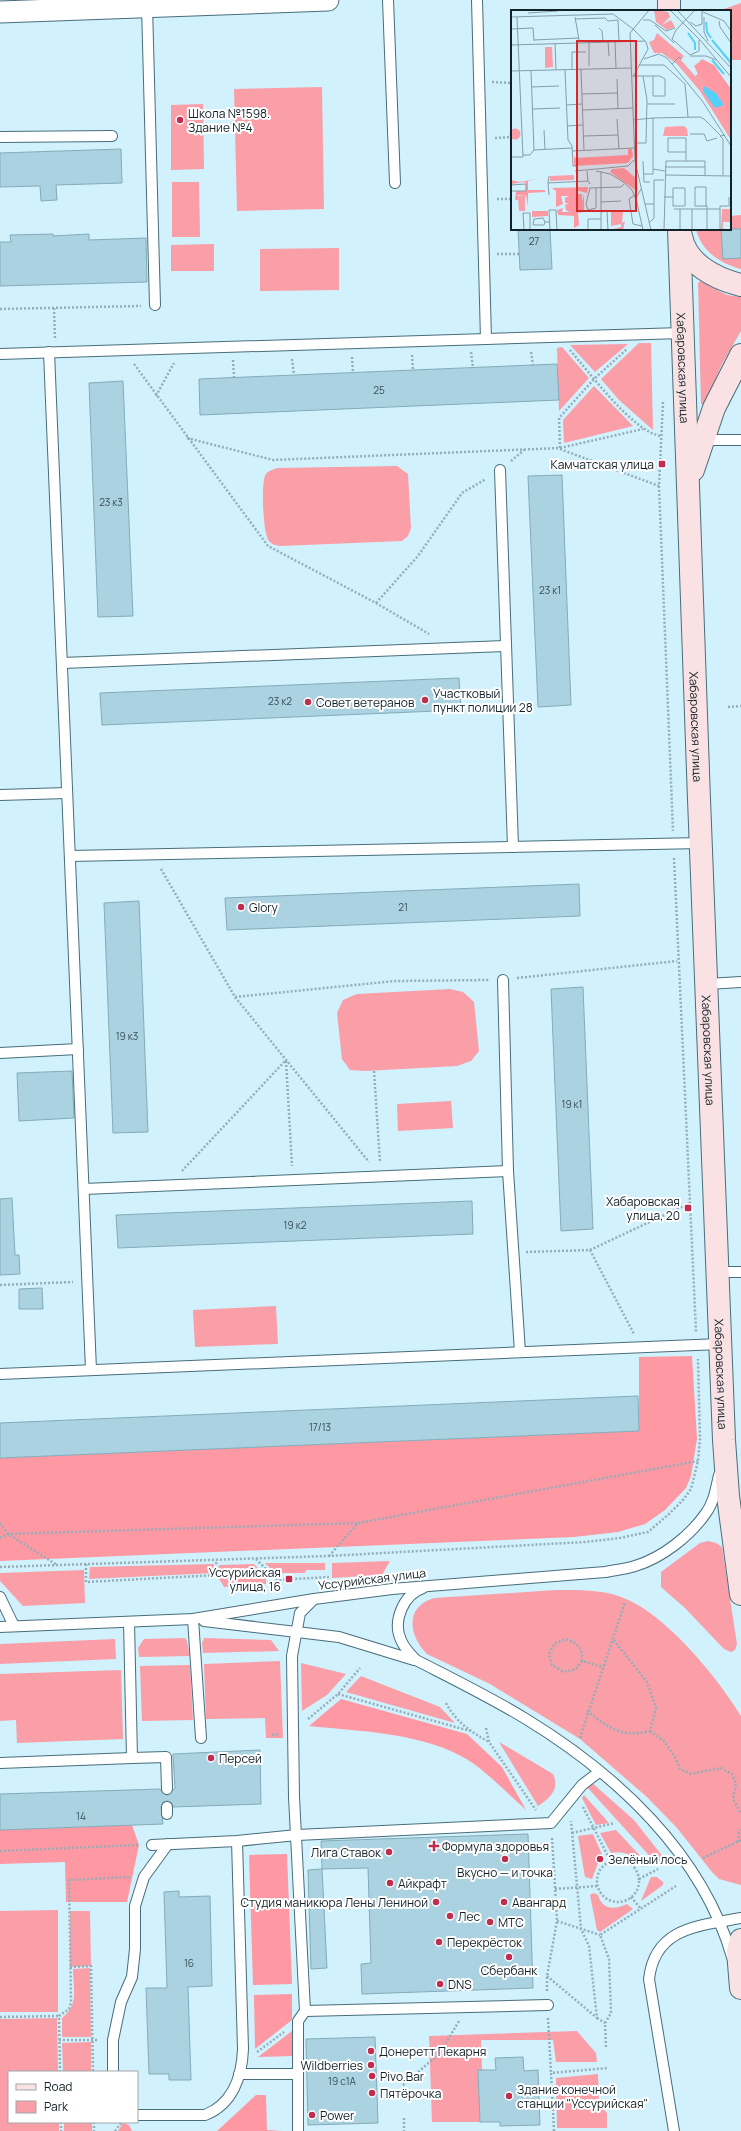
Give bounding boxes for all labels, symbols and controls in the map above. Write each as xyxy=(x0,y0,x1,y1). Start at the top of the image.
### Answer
inset map xyxy=(511,10,731,230)
place label: Школа №1598. Здание №4 xyxy=(188,105,270,136)
marker: Школа №1598. Здание №4 xyxy=(175,115,185,125)
house number: 27 xyxy=(529,234,539,248)
street label: Хабаровская улица xyxy=(673,312,694,423)
house number: 25 xyxy=(373,383,385,397)
place label: Камчатская улица xyxy=(551,456,654,473)
marker: Камчатская улица xyxy=(657,459,667,469)
house number: 23 к3 xyxy=(99,495,123,509)
house number: 23 к1 xyxy=(539,583,561,597)
street label: Хабаровская улица xyxy=(686,671,707,782)
place label: Участковый пункт полиции 28 xyxy=(433,685,533,716)
house number: 23 к2 xyxy=(268,694,292,708)
place label: Совет ветеранов xyxy=(316,694,415,711)
marker: Участковый пункт полиции 28 xyxy=(420,695,430,705)
marker: Совет ветеранов xyxy=(303,697,313,707)
place label: Glory xyxy=(249,899,279,916)
house number: 21 xyxy=(398,900,408,914)
marker: Glory xyxy=(236,902,246,912)
street label: Хабаровская улица xyxy=(698,995,720,1106)
house number: 19 к3 xyxy=(116,1029,138,1043)
house number: 19 к1 xyxy=(562,1097,582,1111)
place label: Хабаровская улица, 20 xyxy=(606,1193,680,1224)
marker: Хабаровская улица, 20 xyxy=(683,1203,693,1213)
house number: 19 к2 xyxy=(284,1218,307,1232)
street label: Хабаровская улица xyxy=(711,1319,732,1430)
house number: 17/13 xyxy=(309,1420,331,1434)
place label: Уссурийская улица, 16 xyxy=(209,1564,281,1595)
street label: Уссурийская улица xyxy=(317,1564,427,1594)
marker: Уссурийская улица, 16 xyxy=(284,1574,294,1584)
place label: Персей xyxy=(219,1750,262,1767)
marker: Персей xyxy=(206,1753,216,1763)
house number: 14 xyxy=(76,1809,86,1823)
place label: Формула здоровья xyxy=(442,1838,549,1855)
marker: Формула здоровья xyxy=(429,1841,439,1851)
place label: Лига Ставок xyxy=(311,1844,382,1861)
marker: Лига Ставок xyxy=(384,1847,394,1857)
place label: Зелёный лось xyxy=(608,1851,688,1868)
marker: Вкусно — и точка xyxy=(500,1854,510,1864)
marker: Зелёный лось xyxy=(595,1854,605,1864)
place label: Вкусно — и точка xyxy=(457,1864,553,1881)
place label: Айкрафт xyxy=(398,1875,447,1892)
marker: Айкрафт xyxy=(385,1878,395,1888)
place label: Студия маникюра Лены Лениной xyxy=(241,1894,428,1911)
place label: Авангард xyxy=(512,1894,566,1911)
marker: Студия маникюра Лены Лениной xyxy=(431,1897,441,1907)
marker: Авангард xyxy=(499,1897,509,1907)
place label: Лес xyxy=(458,1908,480,1925)
marker: Лес xyxy=(445,1911,455,1921)
place label: МТС xyxy=(498,1914,524,1931)
marker: МТС xyxy=(485,1917,495,1927)
place label: Перекрёсток xyxy=(447,1934,523,1951)
marker: Перекрёсток xyxy=(434,1937,444,1947)
marker: Сбербанк xyxy=(504,1952,514,1962)
house number: 16 xyxy=(184,1956,194,1970)
place label: Сбербанк xyxy=(481,1962,538,1979)
place label: DNS xyxy=(448,1976,472,1993)
marker: DNS xyxy=(435,1979,445,1989)
place label: Донеретт Пекарня xyxy=(379,2043,486,2060)
marker: Донеретт Пекарня xyxy=(366,2046,376,2056)
place label: Wildberries xyxy=(300,2057,363,2074)
marker: Wildberries xyxy=(366,2060,376,2070)
place label: Pivo.Bar xyxy=(380,2068,425,2085)
legend xyxy=(8,2071,138,2123)
marker: Pivo.Bar xyxy=(367,2071,377,2081)
house number: 19 с1А xyxy=(328,2074,357,2088)
text: Road xyxy=(44,2078,72,2095)
place label: Здание конечной станции "Уссурийская" xyxy=(517,2081,648,2112)
place label: Пятёрочка xyxy=(380,2085,441,2102)
marker: Пятёрочка xyxy=(367,2088,377,2098)
marker: Здание конечной станции "Уссурийская" xyxy=(504,2091,514,2101)
text: Park xyxy=(44,2098,69,2115)
place label: Power xyxy=(320,2107,355,2124)
marker: Power xyxy=(307,2110,317,2120)

